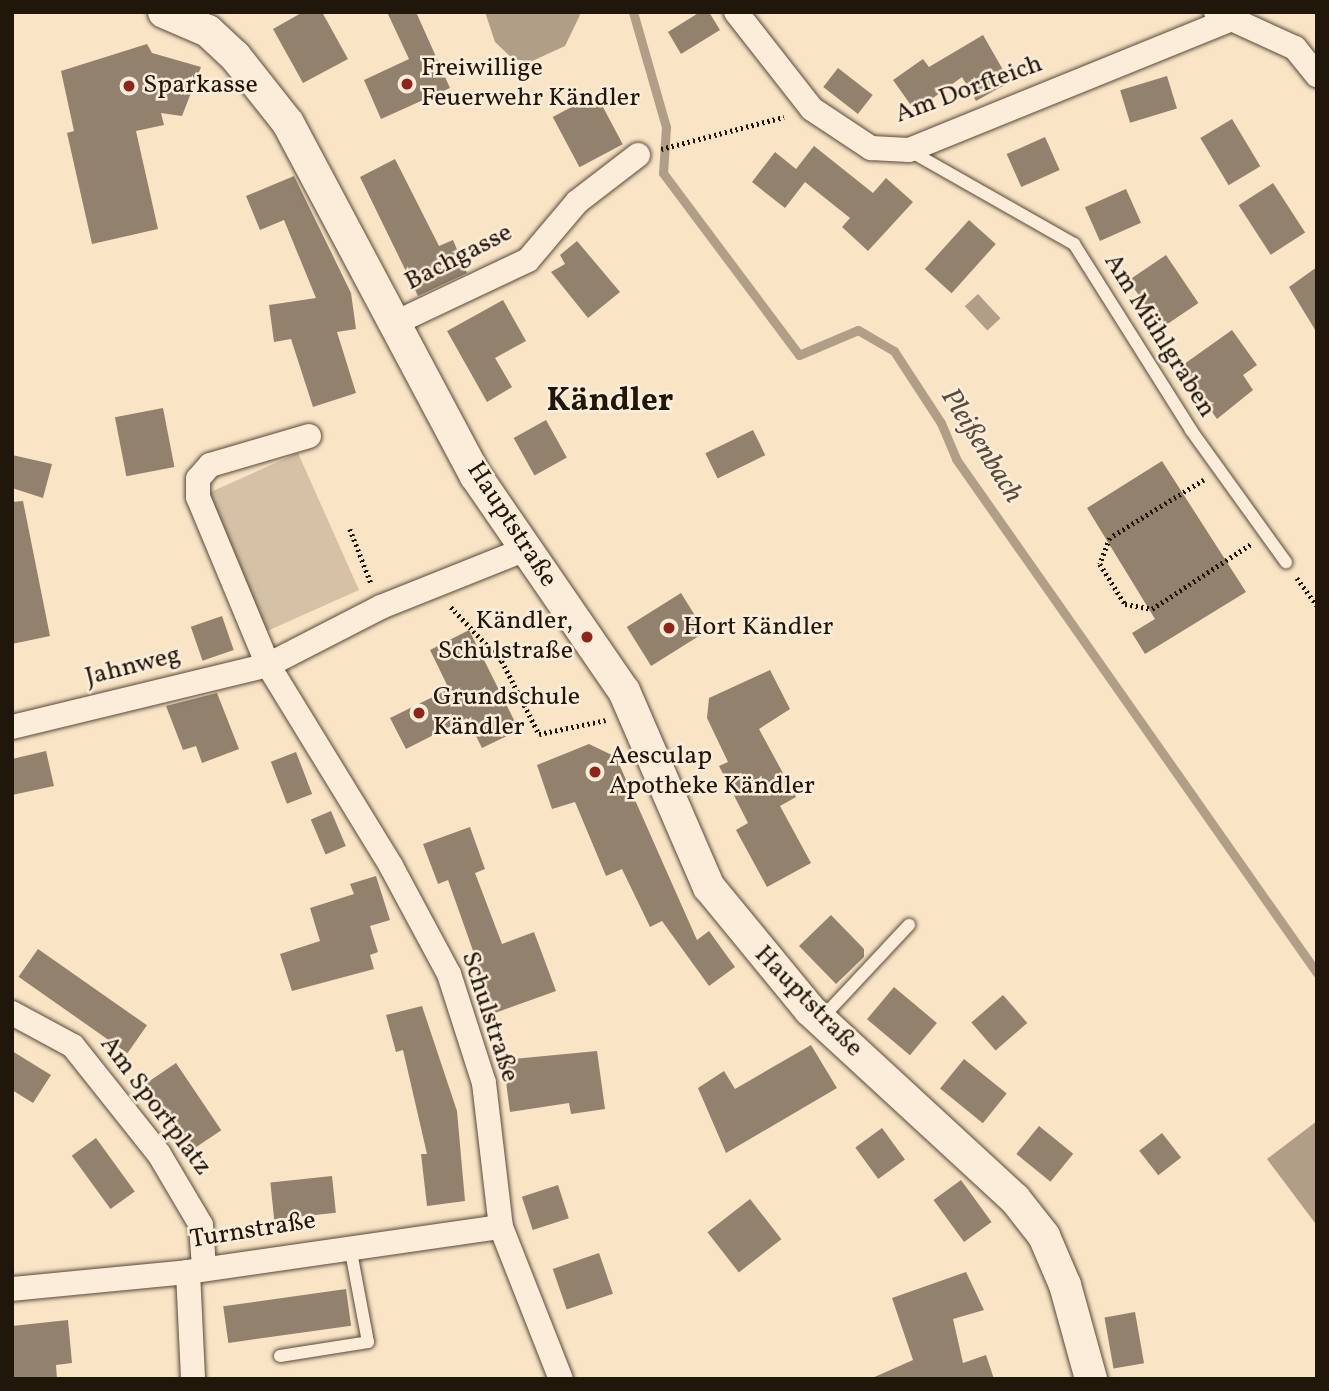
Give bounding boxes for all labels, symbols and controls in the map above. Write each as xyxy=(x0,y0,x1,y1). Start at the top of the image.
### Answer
street label: Am Dorfteich xyxy=(891,49,1047,131)
place label: Freiwillige Feuerwehr Kändler xyxy=(421,53,640,114)
place label: Sparkasse xyxy=(143,70,258,102)
marker: Freiwillige Feuerwehr Kändler xyxy=(399,76,415,92)
marker: Sparkasse xyxy=(121,78,137,94)
street label: Bachgasse xyxy=(400,218,518,298)
street label: Am Mühlgraben xyxy=(1096,248,1222,424)
water label: Pleißenbach xyxy=(933,382,1029,510)
district label: Kändler xyxy=(547,383,673,423)
street label: Hauptstraße xyxy=(459,456,563,594)
place label: Kändler, Schulstraße xyxy=(438,606,573,668)
place label: Hort Kändler xyxy=(683,612,833,644)
marker: Hort Kändler xyxy=(661,620,677,636)
marker: Kändler, Schulstraße xyxy=(579,629,595,645)
street label: Jahnweg xyxy=(82,640,184,694)
place label: Grundschule Kändler xyxy=(433,682,580,744)
marker: Grundschule Kändler xyxy=(411,705,427,721)
place label: Aesculap Apotheke Kändler xyxy=(609,741,815,802)
marker: Aesculap Apotheke Kändler xyxy=(587,764,603,780)
street label: Hauptstraße xyxy=(747,940,869,1064)
street label: Schulstraße xyxy=(453,948,525,1086)
street label: Am Sportplatz xyxy=(92,1030,218,1182)
street label: Turnstraße xyxy=(188,1206,318,1256)

